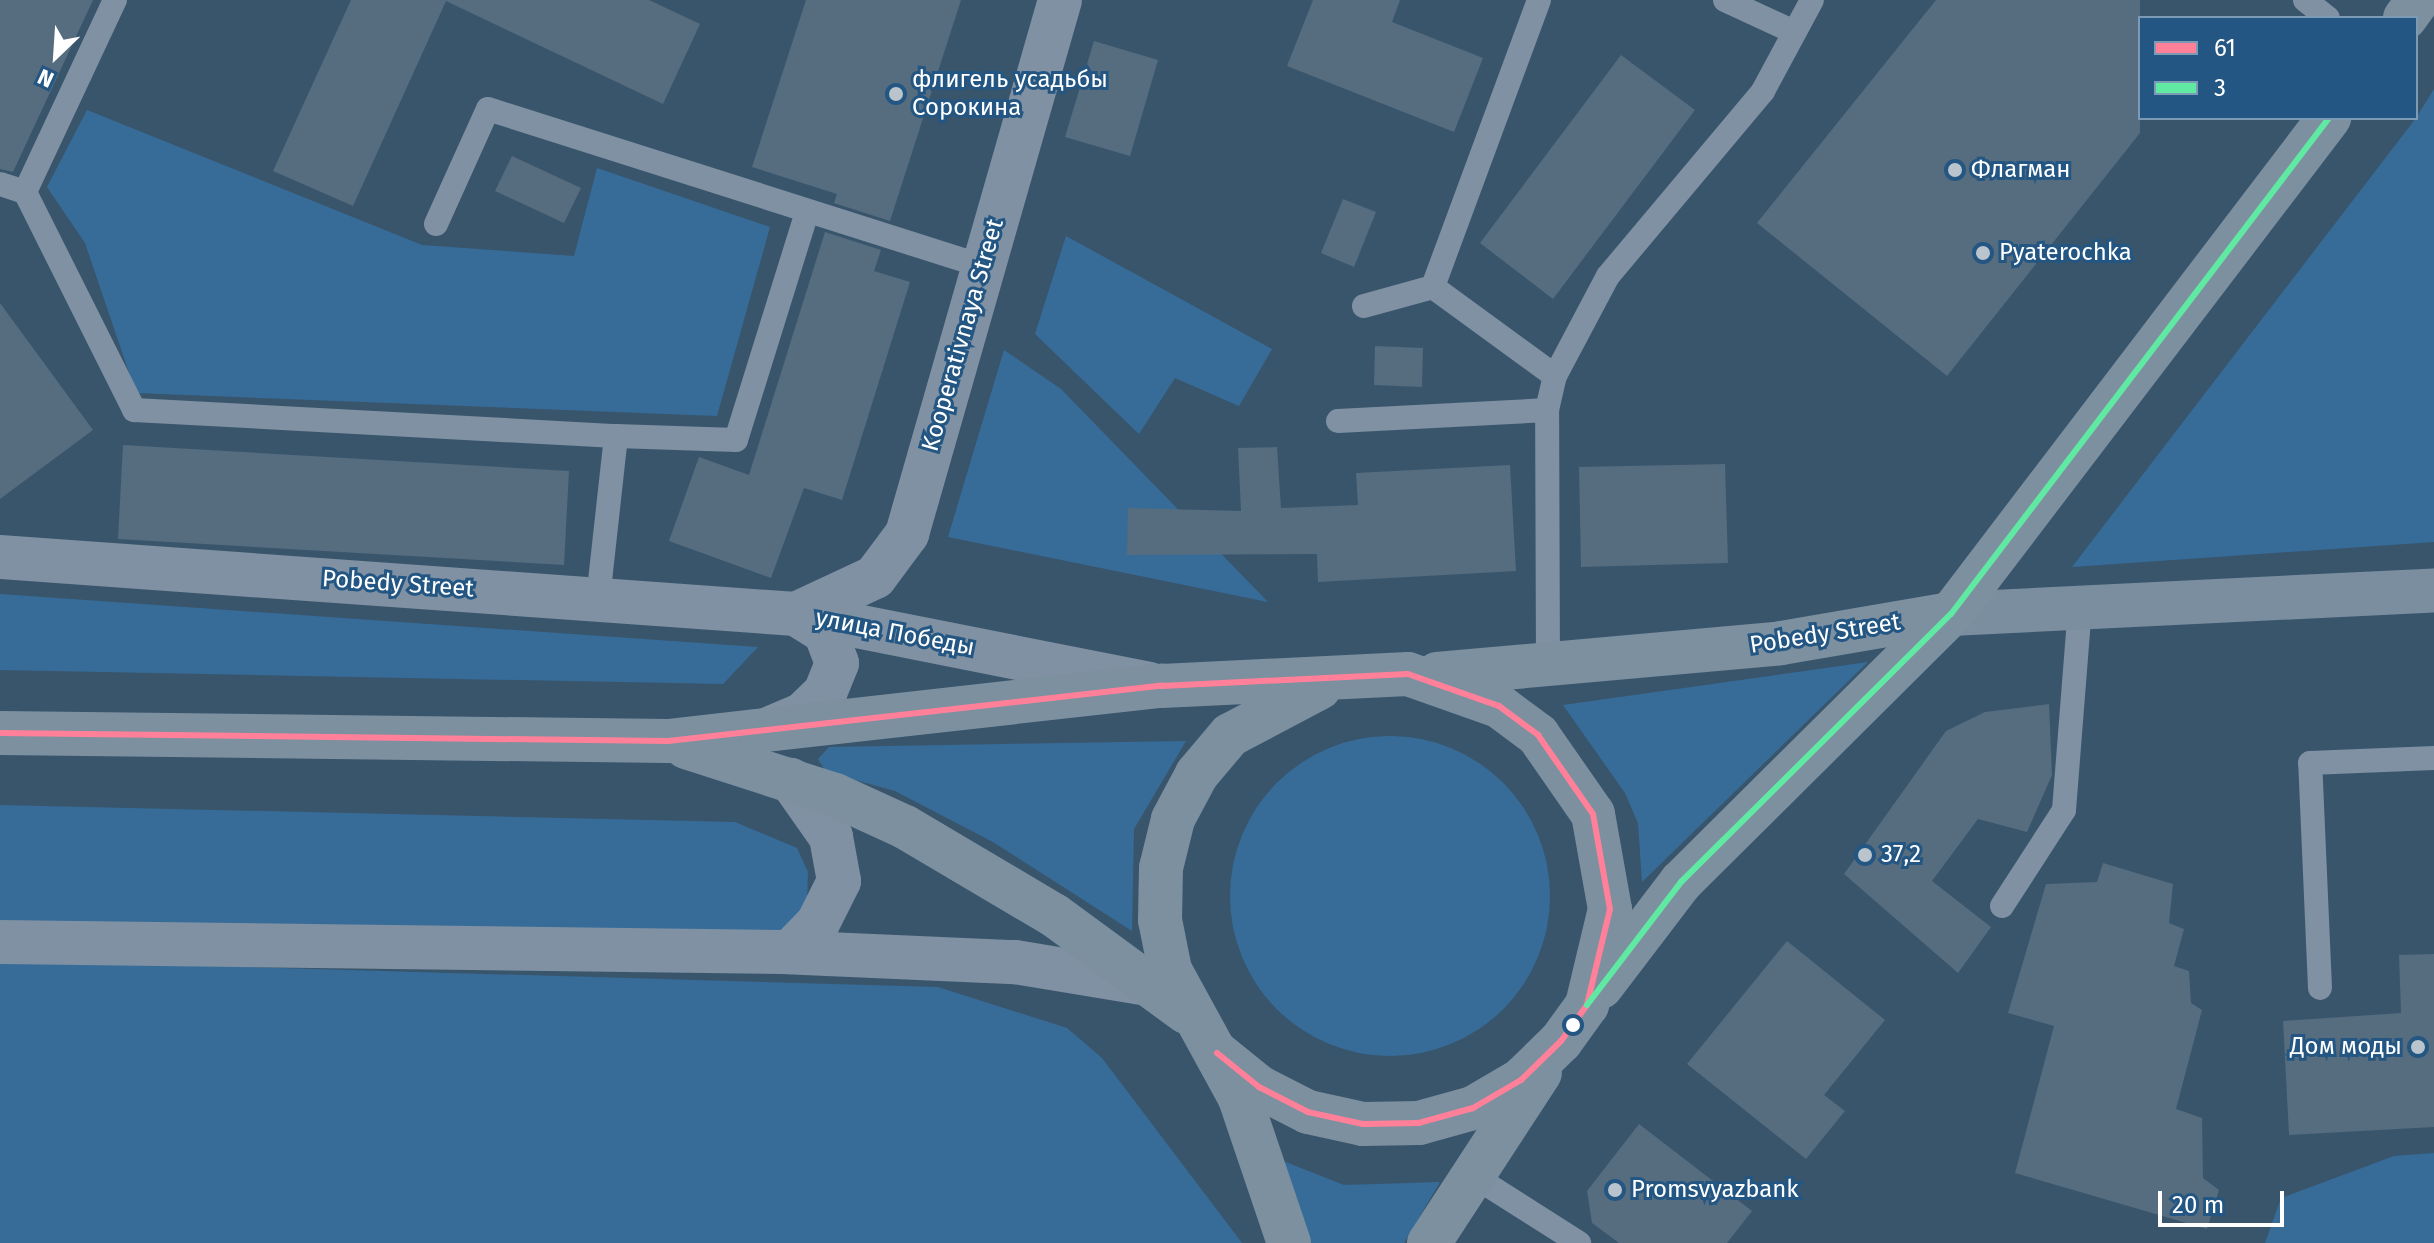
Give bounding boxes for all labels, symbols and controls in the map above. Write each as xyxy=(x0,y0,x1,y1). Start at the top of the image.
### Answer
north arrow xyxy=(16,16,96,96)
legend xyxy=(2138,16,2418,120)
text: 61 xyxy=(2214,34,2236,62)
text: N xyxy=(33,63,58,94)
place label: флигель усадьбы Сорокина xyxy=(912,66,1108,122)
text: 3 xyxy=(2214,74,2226,102)
marker: флигель усадьбы Сорокина xyxy=(887,85,905,103)
place label: Флагман xyxy=(1971,156,2071,184)
marker: Флагман xyxy=(1946,161,1964,179)
street label: Kooperativnaya Street xyxy=(916,215,1010,455)
place label: Pyaterochka xyxy=(1999,239,2132,267)
marker: Pyaterochka xyxy=(1974,244,1992,262)
street label: Pobedy Street xyxy=(321,564,475,604)
street label: улица Победы xyxy=(813,603,977,663)
street label: Pobedy Street xyxy=(1748,608,1902,660)
place label: 37,2 xyxy=(1881,841,1921,869)
marker: 37,2 xyxy=(1856,846,1874,864)
unlabelled marker xyxy=(1565,1017,1581,1033)
place label: Дом моды xyxy=(2290,1033,2402,1061)
marker: Дом моды xyxy=(2409,1038,2427,1056)
scale bar xyxy=(2162,1175,2288,1225)
place label: Promsvyazbank xyxy=(1631,1176,1799,1204)
marker: Promsvyazbank xyxy=(1606,1181,1624,1199)
text: 20 m xyxy=(2172,1191,2224,1219)

